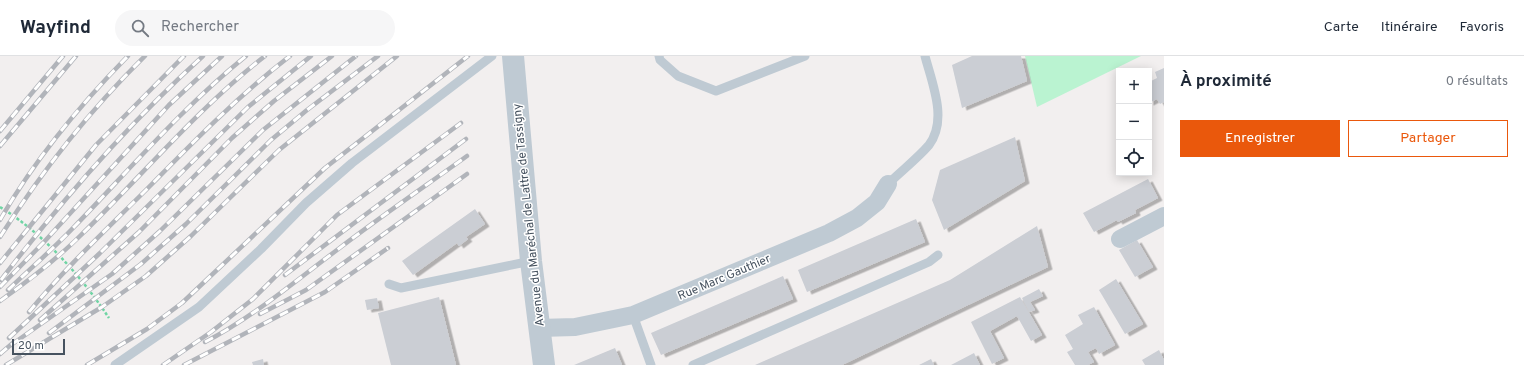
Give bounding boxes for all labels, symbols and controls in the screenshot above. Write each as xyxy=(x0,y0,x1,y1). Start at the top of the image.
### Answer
search box xyxy=(115,10,395,46)
text: Wayfind xyxy=(20,16,91,40)
icon: search xyxy=(129,17,151,39)
text: Rechercher xyxy=(161,18,239,37)
text: Carte xyxy=(1324,19,1359,36)
text: Itinéraire xyxy=(1381,19,1438,36)
text: Favoris xyxy=(1460,19,1504,36)
map controls xyxy=(1116,68,1152,176)
button: + xyxy=(1116,68,1152,104)
text: À proximité xyxy=(1180,71,1272,93)
text: 0 résultats xyxy=(1446,74,1508,90)
street label: Avenue du Maréchal de Lattre de Tassigny xyxy=(509,103,549,327)
button: − xyxy=(1116,104,1152,140)
button: Enregistrer xyxy=(1180,120,1340,157)
button: Partager xyxy=(1348,120,1508,157)
button: locate xyxy=(1116,140,1152,176)
street label: Rue Marc Gauthier xyxy=(676,251,774,305)
scale bar xyxy=(12,337,65,356)
text: 20 m xyxy=(18,339,44,353)

